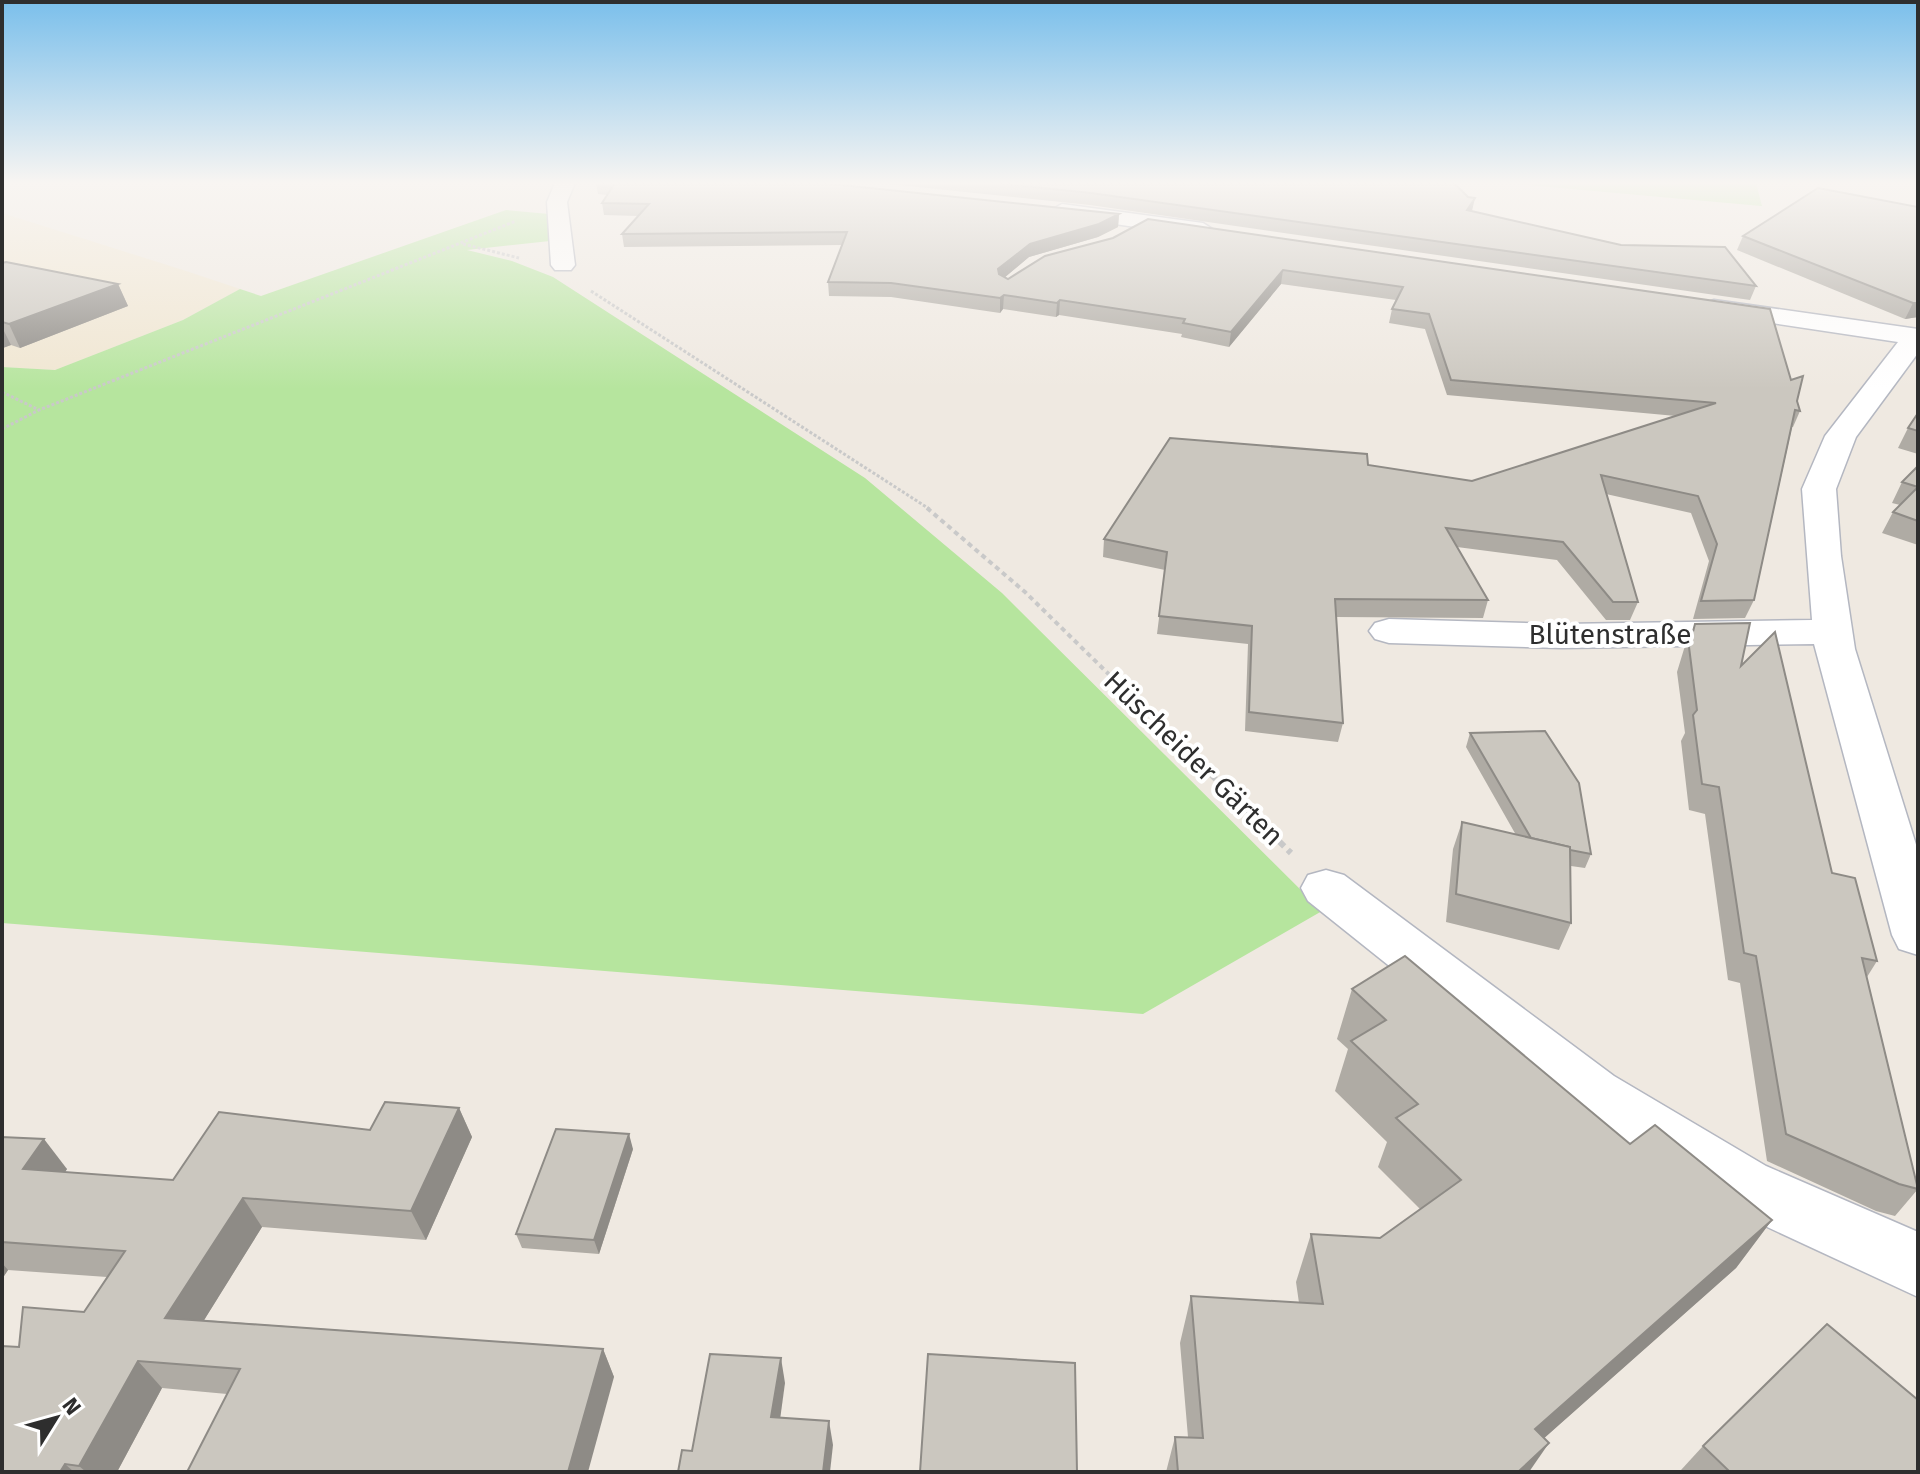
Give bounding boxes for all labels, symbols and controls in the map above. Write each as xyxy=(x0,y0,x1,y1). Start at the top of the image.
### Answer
street label: Blütenstraße xyxy=(1529,618,1692,651)
street label: Hüscheider Gärten xyxy=(1097,664,1290,852)
north arrow xyxy=(16,1378,96,1458)
text: N xyxy=(56,1392,87,1420)

